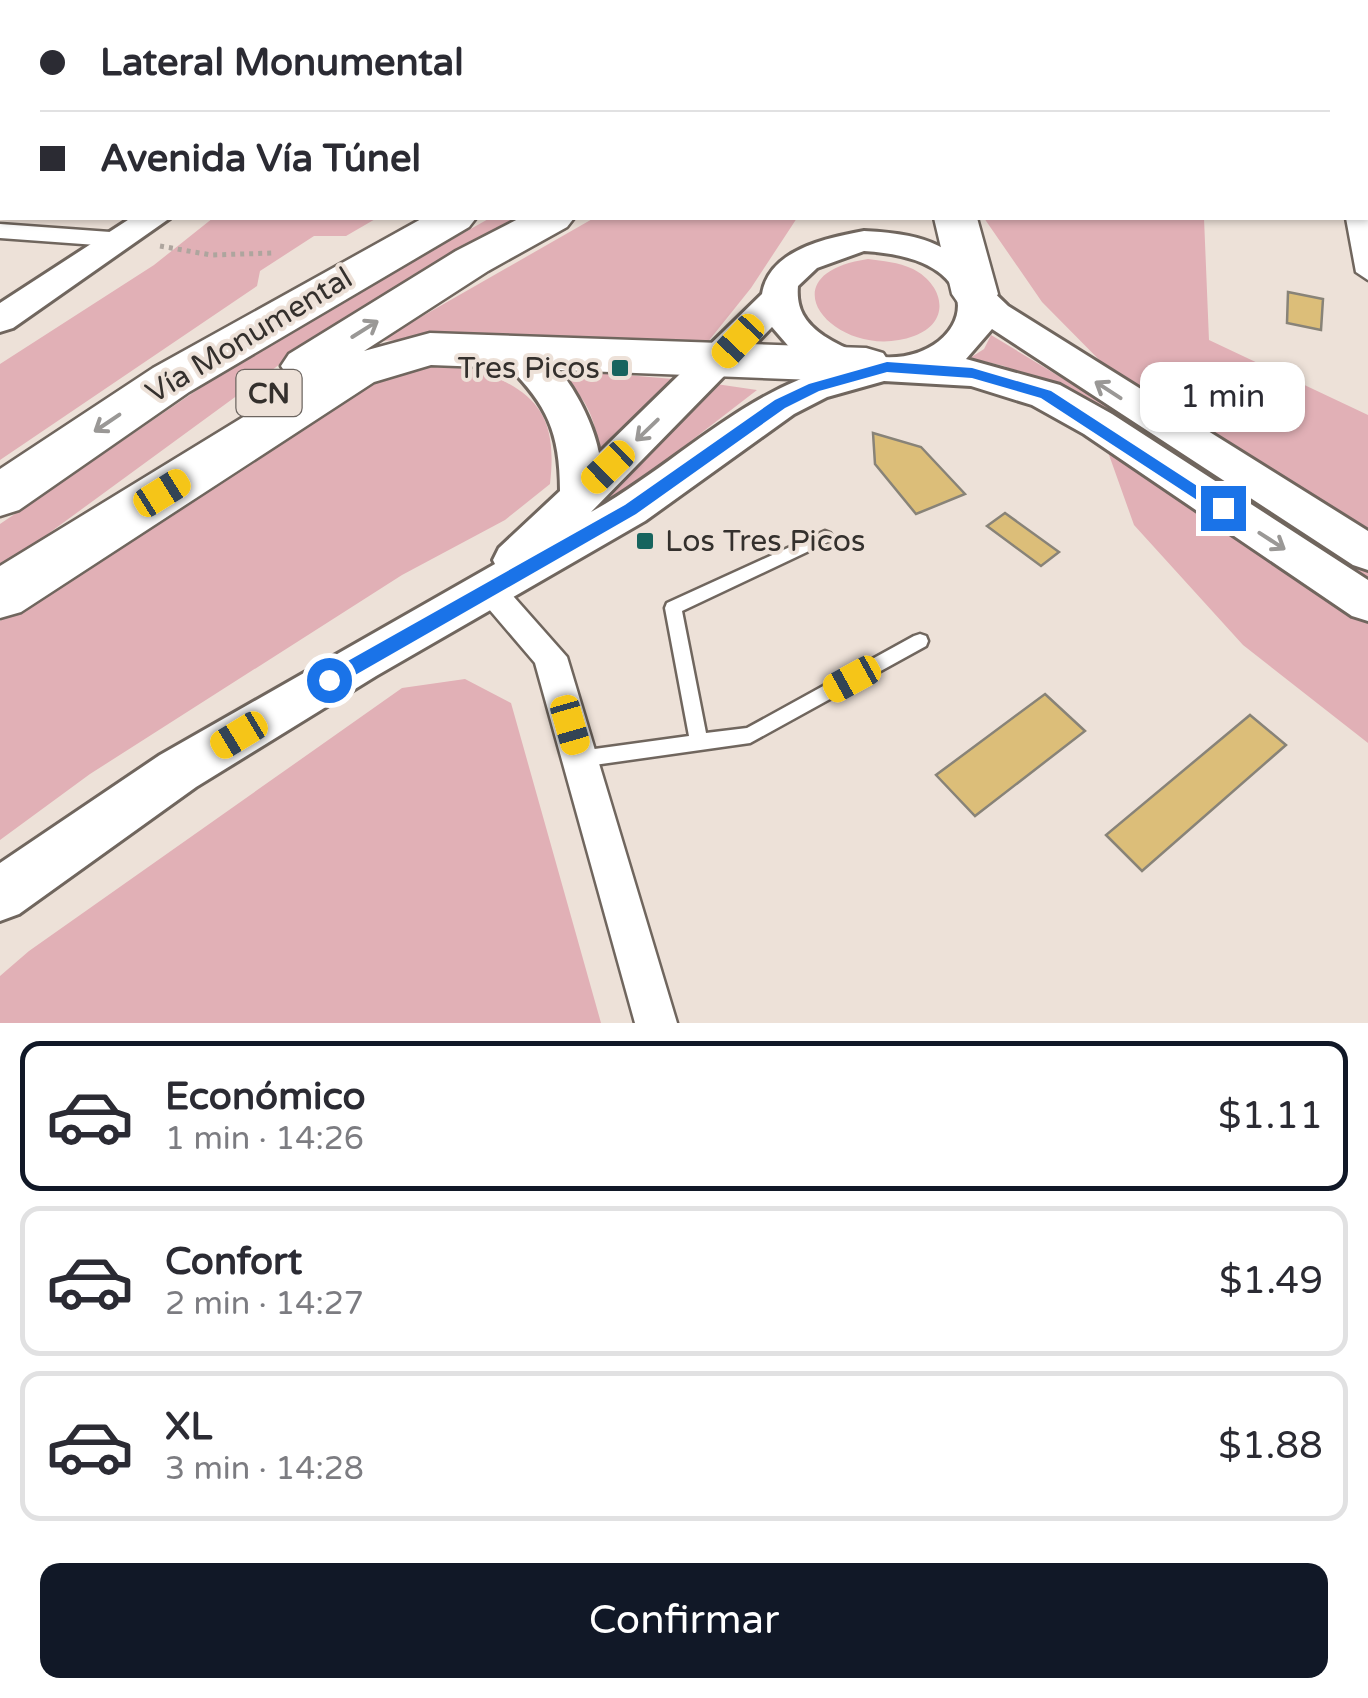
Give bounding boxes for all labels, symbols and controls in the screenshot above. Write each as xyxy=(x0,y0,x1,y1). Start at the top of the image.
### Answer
text: Lateral Monumental xyxy=(100,40,464,86)
text: Avenida Vía Túnel xyxy=(100,136,421,182)
street label: Vía Monumental xyxy=(139,259,359,412)
car xyxy=(707,309,769,373)
one-way arrow xyxy=(350,319,378,340)
place label: Tres Picos xyxy=(457,350,600,387)
marker: Tres Picos xyxy=(609,357,631,379)
callout: 1 min xyxy=(1140,363,1306,433)
road number: CN xyxy=(236,370,302,416)
text: 1 min xyxy=(1180,378,1265,416)
one-way arrow xyxy=(1094,379,1122,400)
one-way arrow xyxy=(93,413,121,434)
one-way arrow xyxy=(636,418,660,442)
car xyxy=(576,435,640,499)
car xyxy=(129,464,195,522)
route end xyxy=(1201,486,1246,531)
place label: Los Tres Picos xyxy=(665,523,865,560)
marker: Los Tres Picos xyxy=(634,530,656,552)
one-way arrow xyxy=(1258,530,1286,551)
car xyxy=(818,651,886,707)
route start xyxy=(307,658,352,703)
car xyxy=(547,692,593,758)
car xyxy=(206,707,272,763)
icon: car xyxy=(45,1071,135,1161)
text: Económico xyxy=(165,1074,366,1120)
text: $1.11 xyxy=(1218,1093,1323,1139)
text: 1 min · 14:26 xyxy=(165,1120,364,1158)
icon: car xyxy=(45,1236,135,1326)
text: Confort xyxy=(165,1239,302,1285)
text: $1.49 xyxy=(1219,1258,1323,1304)
text: 2 min · 14:27 xyxy=(165,1285,364,1323)
icon: car xyxy=(45,1401,135,1491)
text: XL xyxy=(165,1404,212,1450)
text: $1.88 xyxy=(1218,1423,1323,1469)
text: 3 min · 14:28 xyxy=(165,1450,364,1488)
button: Confirmar xyxy=(40,1563,1328,1678)

